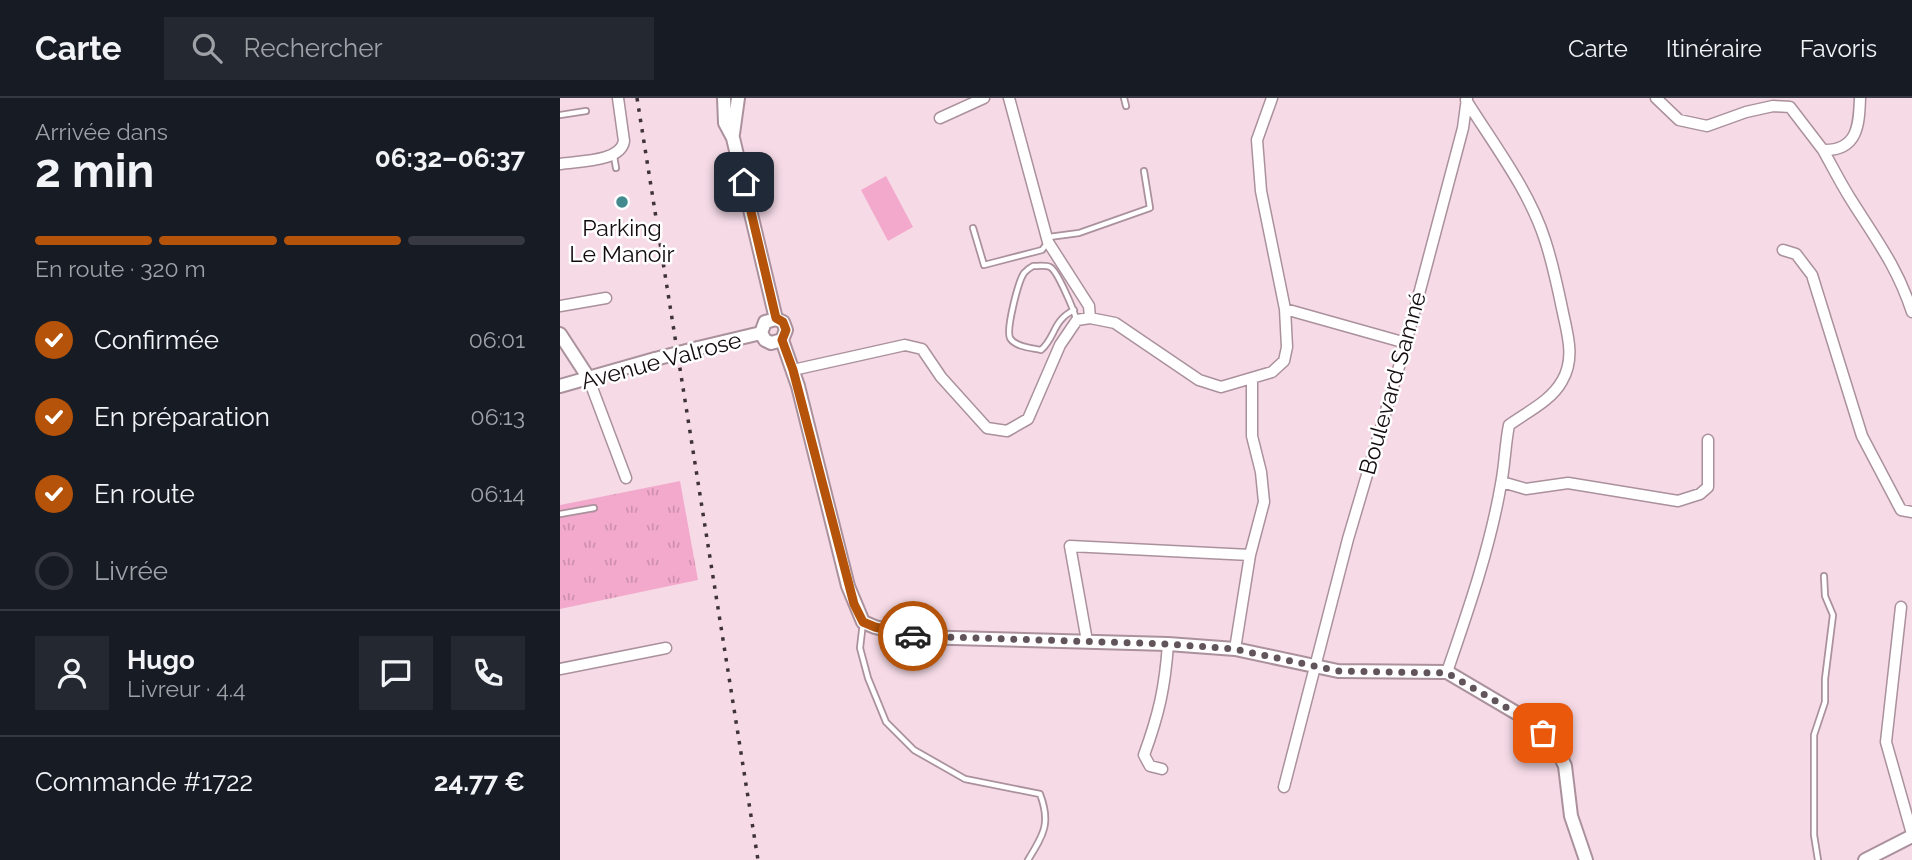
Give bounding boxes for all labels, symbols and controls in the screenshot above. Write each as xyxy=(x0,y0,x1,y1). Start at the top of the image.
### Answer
search box xyxy=(164,17,654,80)
text: Carte xyxy=(35,29,122,68)
icon: search xyxy=(188,29,226,67)
text: Rechercher xyxy=(244,33,383,63)
text: Carte xyxy=(1568,34,1628,63)
text: Itinéraire xyxy=(1666,34,1762,63)
text: Favoris xyxy=(1800,34,1877,63)
text: Arrivée dans xyxy=(35,118,168,145)
text: 06:32–06:37 xyxy=(375,143,525,173)
text: 2 min xyxy=(35,144,154,198)
pin xyxy=(714,152,774,212)
icon: home xyxy=(725,163,763,201)
marker: Parking Le Manoir xyxy=(614,194,630,210)
place label: Parking Le Manoir xyxy=(569,214,675,267)
text: En route · 320 m xyxy=(35,255,206,282)
street label: Boulevard Samné xyxy=(1353,288,1431,478)
icon: check xyxy=(35,321,73,359)
text: Confirmée xyxy=(94,325,219,355)
text: 06:01 xyxy=(469,326,525,353)
street label: Avenue Valrose xyxy=(578,326,744,394)
icon: check xyxy=(35,398,73,436)
text: En préparation xyxy=(94,402,270,432)
text: 06:13 xyxy=(471,403,525,430)
icon: check xyxy=(35,475,73,513)
text: En route xyxy=(94,479,195,509)
text: 06:14 xyxy=(470,480,525,507)
text: Livrée xyxy=(94,556,168,586)
courier xyxy=(878,601,948,671)
icon: car xyxy=(894,617,932,655)
button: person xyxy=(35,636,109,710)
button: chat xyxy=(359,636,433,710)
button: phone xyxy=(451,636,525,710)
text: Hugo xyxy=(127,645,195,675)
text: Livreur · 4.4 xyxy=(127,675,246,702)
pin xyxy=(1513,703,1573,763)
icon: bag xyxy=(1524,714,1562,752)
text: Commande #1722 xyxy=(35,767,253,797)
text: 24.77 € xyxy=(434,767,525,797)

